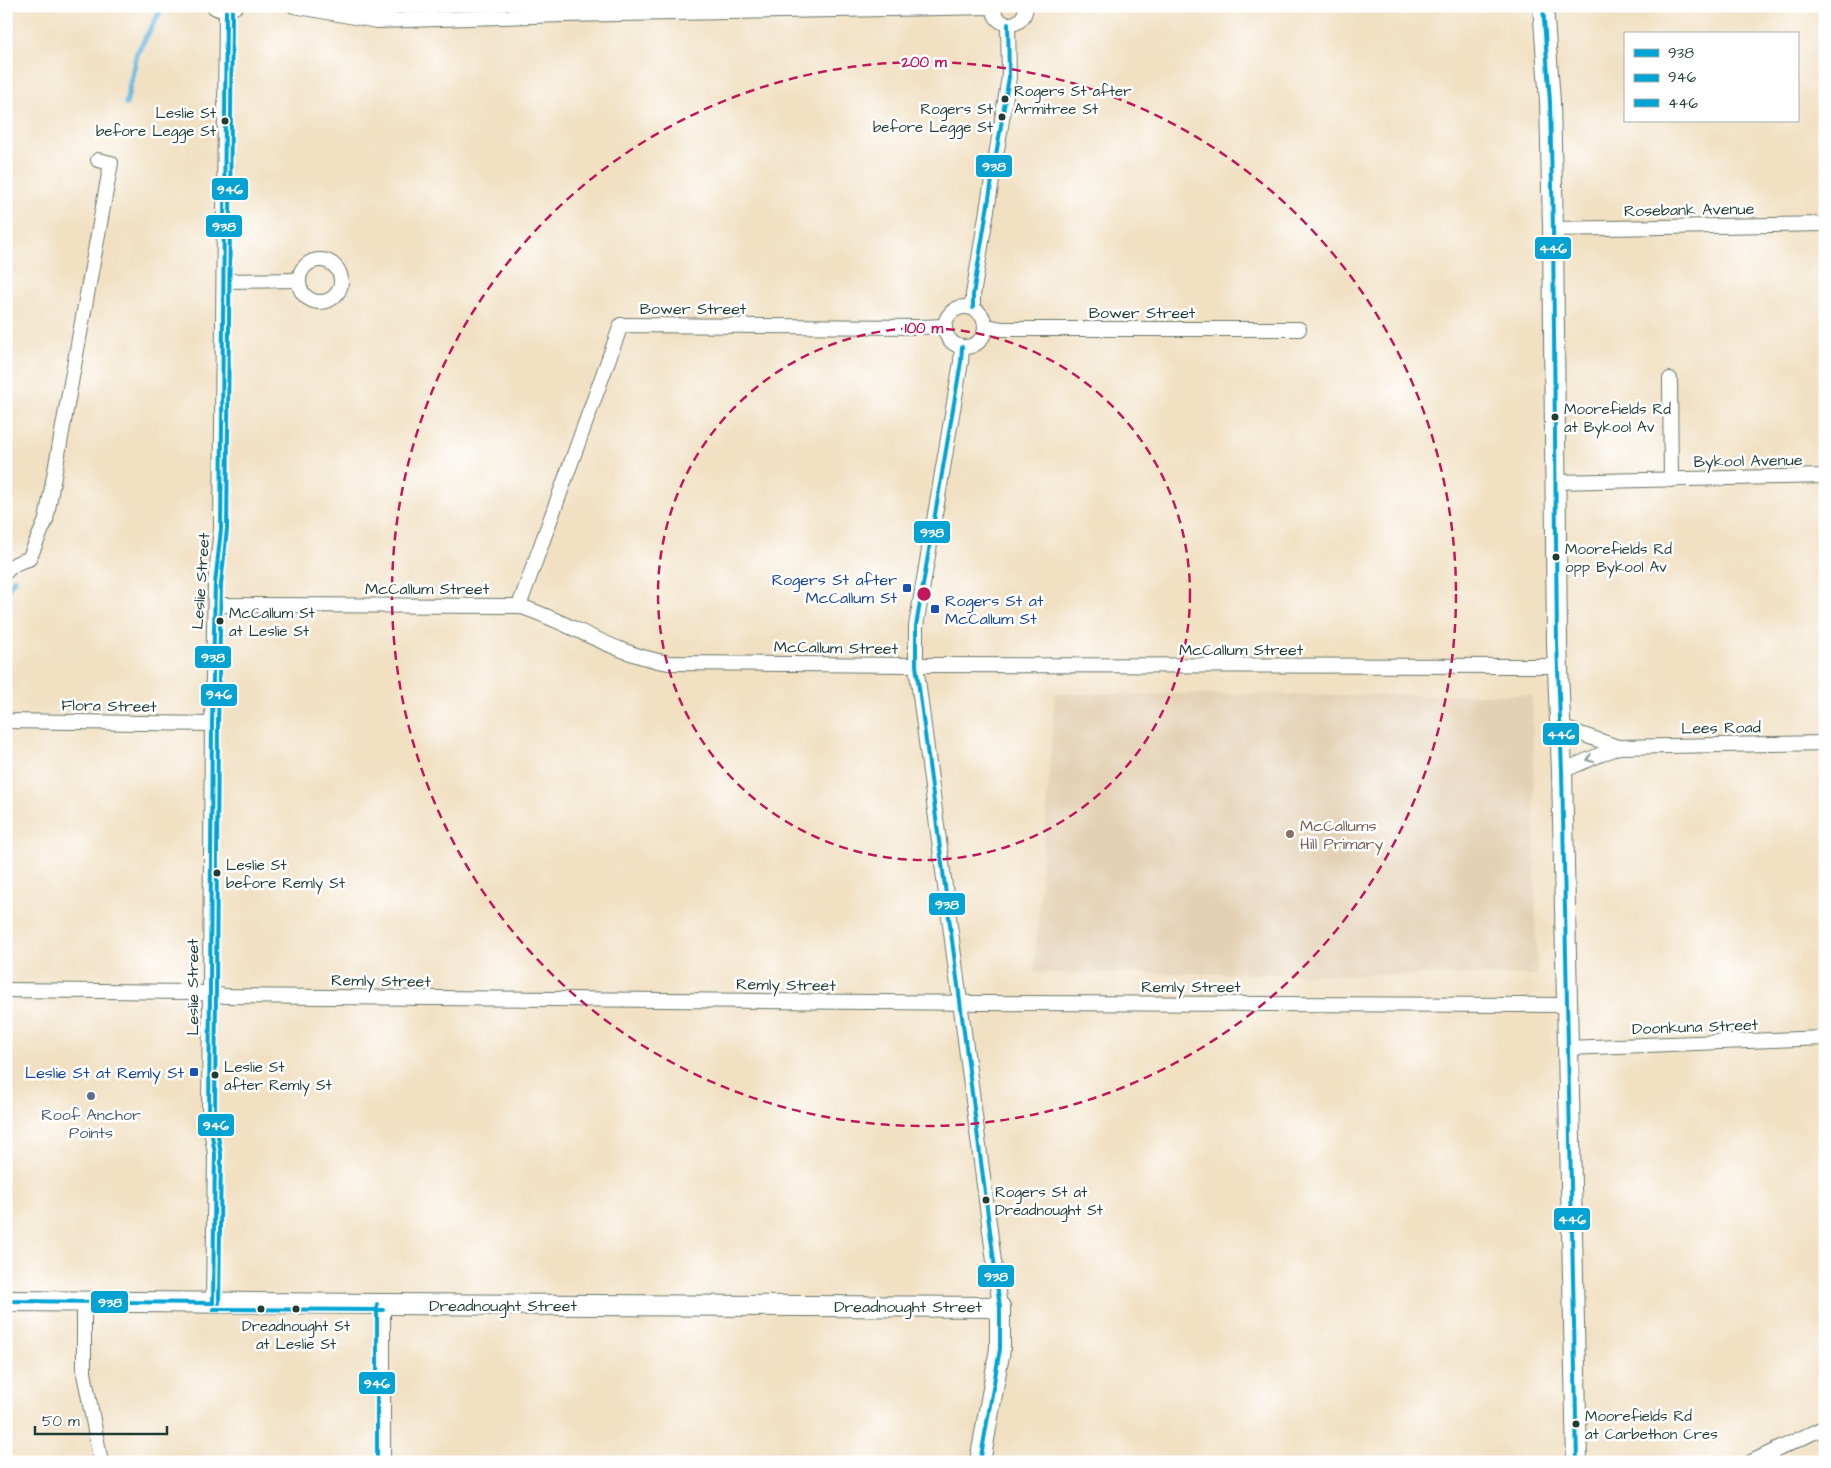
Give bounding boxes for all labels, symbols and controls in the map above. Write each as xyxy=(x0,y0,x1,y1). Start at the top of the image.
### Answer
legend xyxy=(1624,32,1798,122)
text: 938 xyxy=(1668,43,1694,64)
text: 200 m xyxy=(900,52,947,73)
text: 946 xyxy=(1668,67,1697,88)
place label: Rogers St after Armitree St xyxy=(1014,81,1132,120)
text: 446 xyxy=(1668,93,1698,114)
marker: Rogers St after Armitree St xyxy=(1000,94,1010,104)
place label: Rogers St before Legge St xyxy=(873,99,993,139)
place label: Leslie St before Legge St xyxy=(96,103,216,143)
marker: Rogers St before Legge St xyxy=(997,112,1007,122)
marker: Leslie St before Legge St xyxy=(220,116,230,126)
line badge: 938 xyxy=(975,154,1013,178)
text: 938 xyxy=(982,157,1006,177)
line badge: 946 xyxy=(211,177,249,201)
text: 946 xyxy=(217,180,243,200)
street label: Rosebank Avenue xyxy=(1624,198,1755,222)
line badge: 938 xyxy=(205,214,243,238)
text: 938 xyxy=(212,217,236,237)
line badge: 446 xyxy=(1534,236,1572,260)
text: 446 xyxy=(1539,239,1567,259)
street label: Bower Street xyxy=(640,298,747,320)
street label: Bower Street xyxy=(1089,302,1196,324)
text: 100 m xyxy=(905,318,944,339)
place label: Moorefields Rd at Bykool Av xyxy=(1564,399,1671,439)
marker: Moorefields Rd at Bykool Av xyxy=(1550,412,1560,422)
street label: Bykool Avenue xyxy=(1693,449,1803,474)
line badge: 938 xyxy=(913,520,951,544)
text: 938 xyxy=(920,523,944,543)
street label: Leslie Street xyxy=(187,531,215,630)
place label: Moorefields Rd opp Bykool Av xyxy=(1565,539,1672,579)
marker: Moorefields Rd opp Bykool Av xyxy=(1551,552,1561,562)
place label: Rogers St after McCallum St xyxy=(772,569,898,609)
street label: McCallum Street xyxy=(365,578,490,600)
marker: Rogers St after McCallum St xyxy=(901,582,913,594)
centre of rings xyxy=(915,585,933,603)
place label: Rogers St at McCallum St xyxy=(945,590,1044,630)
place label: McCallum St at Leslie St xyxy=(229,603,315,642)
marker: Rogers St at McCallum St xyxy=(929,603,941,615)
marker: McCallum St at Leslie St xyxy=(215,616,225,626)
street label: McCallum Street xyxy=(774,636,899,660)
street label: McCallum Street xyxy=(1179,639,1304,661)
line badge: 938 xyxy=(194,645,232,669)
text: 938 xyxy=(201,648,225,668)
line badge: 946 xyxy=(200,683,238,707)
text: 946 xyxy=(206,685,232,705)
street label: Flora Street xyxy=(61,694,157,718)
street label: Lees Road xyxy=(1681,716,1761,740)
line badge: 446 xyxy=(1542,722,1580,746)
text: 446 xyxy=(1547,725,1575,745)
one-way arrow xyxy=(1586,752,1595,763)
place label: McCallums Hill Primary xyxy=(1300,815,1383,856)
marker: McCallums Hill Primary xyxy=(1284,828,1296,840)
place label: Leslie St before Remly St xyxy=(226,855,345,895)
marker: Leslie St before Remly St xyxy=(212,868,222,878)
line badge: 938 xyxy=(928,892,966,916)
text: 938 xyxy=(935,895,959,915)
street label: Leslie Street xyxy=(182,938,204,1036)
street label: Remly Street xyxy=(331,969,431,994)
street label: Remly Street xyxy=(736,973,836,998)
street label: Remly Street xyxy=(1141,976,1241,999)
street label: Doonkuna Street xyxy=(1632,1014,1759,1040)
place label: Leslie St after Remly St xyxy=(224,1057,332,1097)
place label: Leslie St at Remly St xyxy=(25,1062,185,1085)
marker: Leslie St at Remly St xyxy=(188,1066,200,1078)
marker: Leslie St after Remly St xyxy=(210,1070,220,1080)
marker: Roof Anchor Points xyxy=(85,1090,97,1102)
place label: Roof Anchor Points xyxy=(41,1104,141,1144)
line badge: 946 xyxy=(197,1113,235,1137)
text: 946 xyxy=(203,1116,229,1136)
place label: Rogers St at Dreadnought St xyxy=(995,1182,1103,1222)
marker: Rogers St at Dreadnought St xyxy=(981,1195,991,1205)
line badge: 446 xyxy=(1553,1207,1591,1231)
text: 446 xyxy=(1558,1210,1586,1230)
line badge: 938 xyxy=(977,1264,1015,1288)
text: 938 xyxy=(984,1267,1008,1287)
line badge: 938 xyxy=(90,1290,129,1314)
text: 938 xyxy=(98,1293,122,1313)
street label: Dreadnought Street xyxy=(429,1295,577,1318)
street label: Dreadnought Street xyxy=(834,1296,982,1319)
unlabelled marker xyxy=(256,1304,266,1314)
marker: Dreadnought St at Leslie St xyxy=(291,1304,301,1314)
place label: Dreadnought St at Leslie St xyxy=(242,1316,350,1355)
line badge: 946 xyxy=(358,1371,396,1395)
text: 946 xyxy=(364,1374,390,1394)
scale bar xyxy=(35,1403,168,1435)
place label: Moorefields Rd at Carbethon Cres xyxy=(1585,1406,1718,1445)
text: 50 m xyxy=(42,1411,80,1432)
marker: Moorefields Rd at Carbethon Cres xyxy=(1571,1419,1581,1429)

